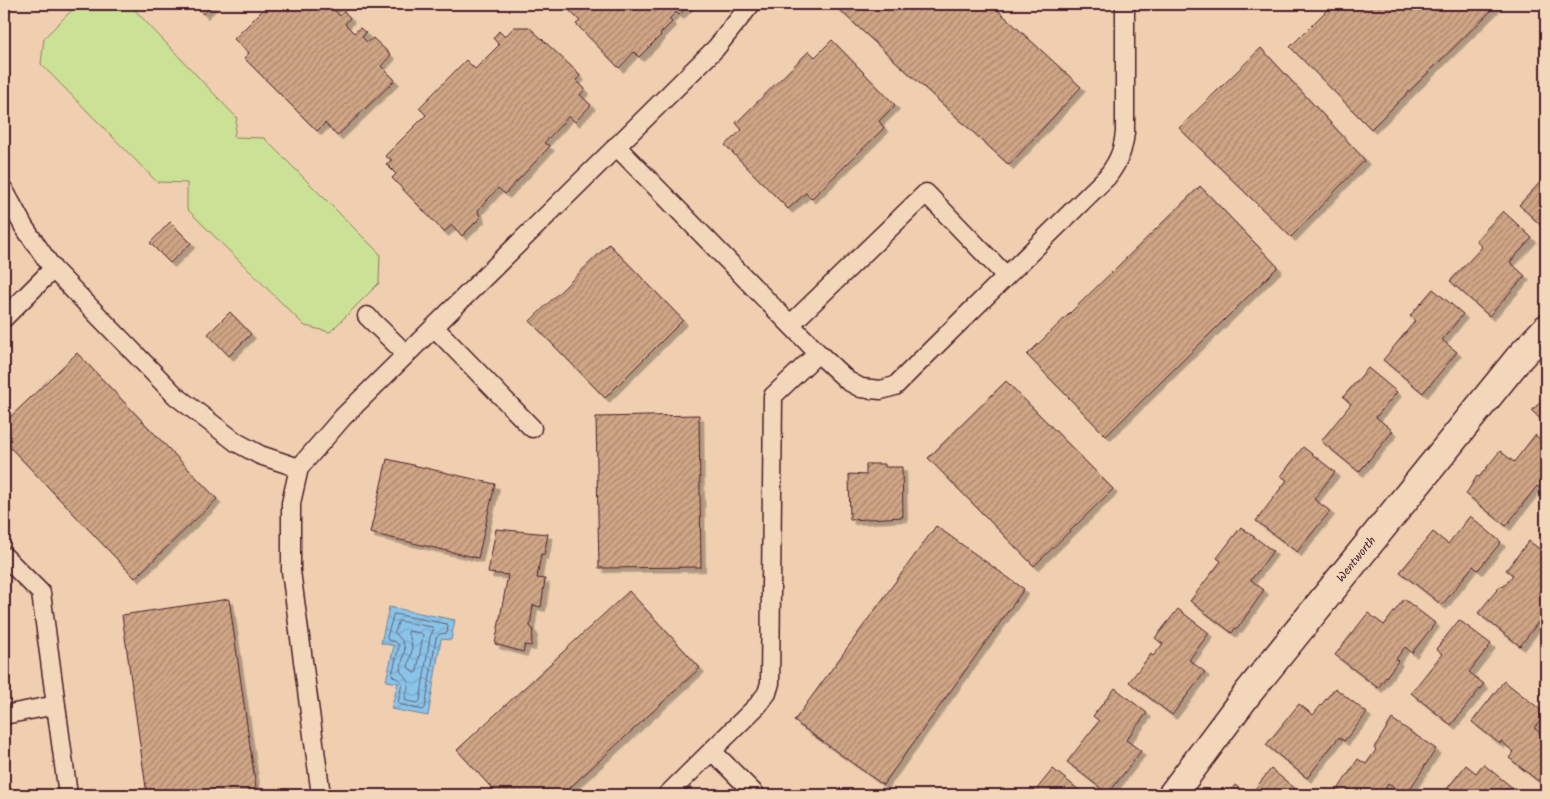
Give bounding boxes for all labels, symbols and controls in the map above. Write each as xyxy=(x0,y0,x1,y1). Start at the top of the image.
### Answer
street label: Wentworth xyxy=(1332,532,1381,586)

